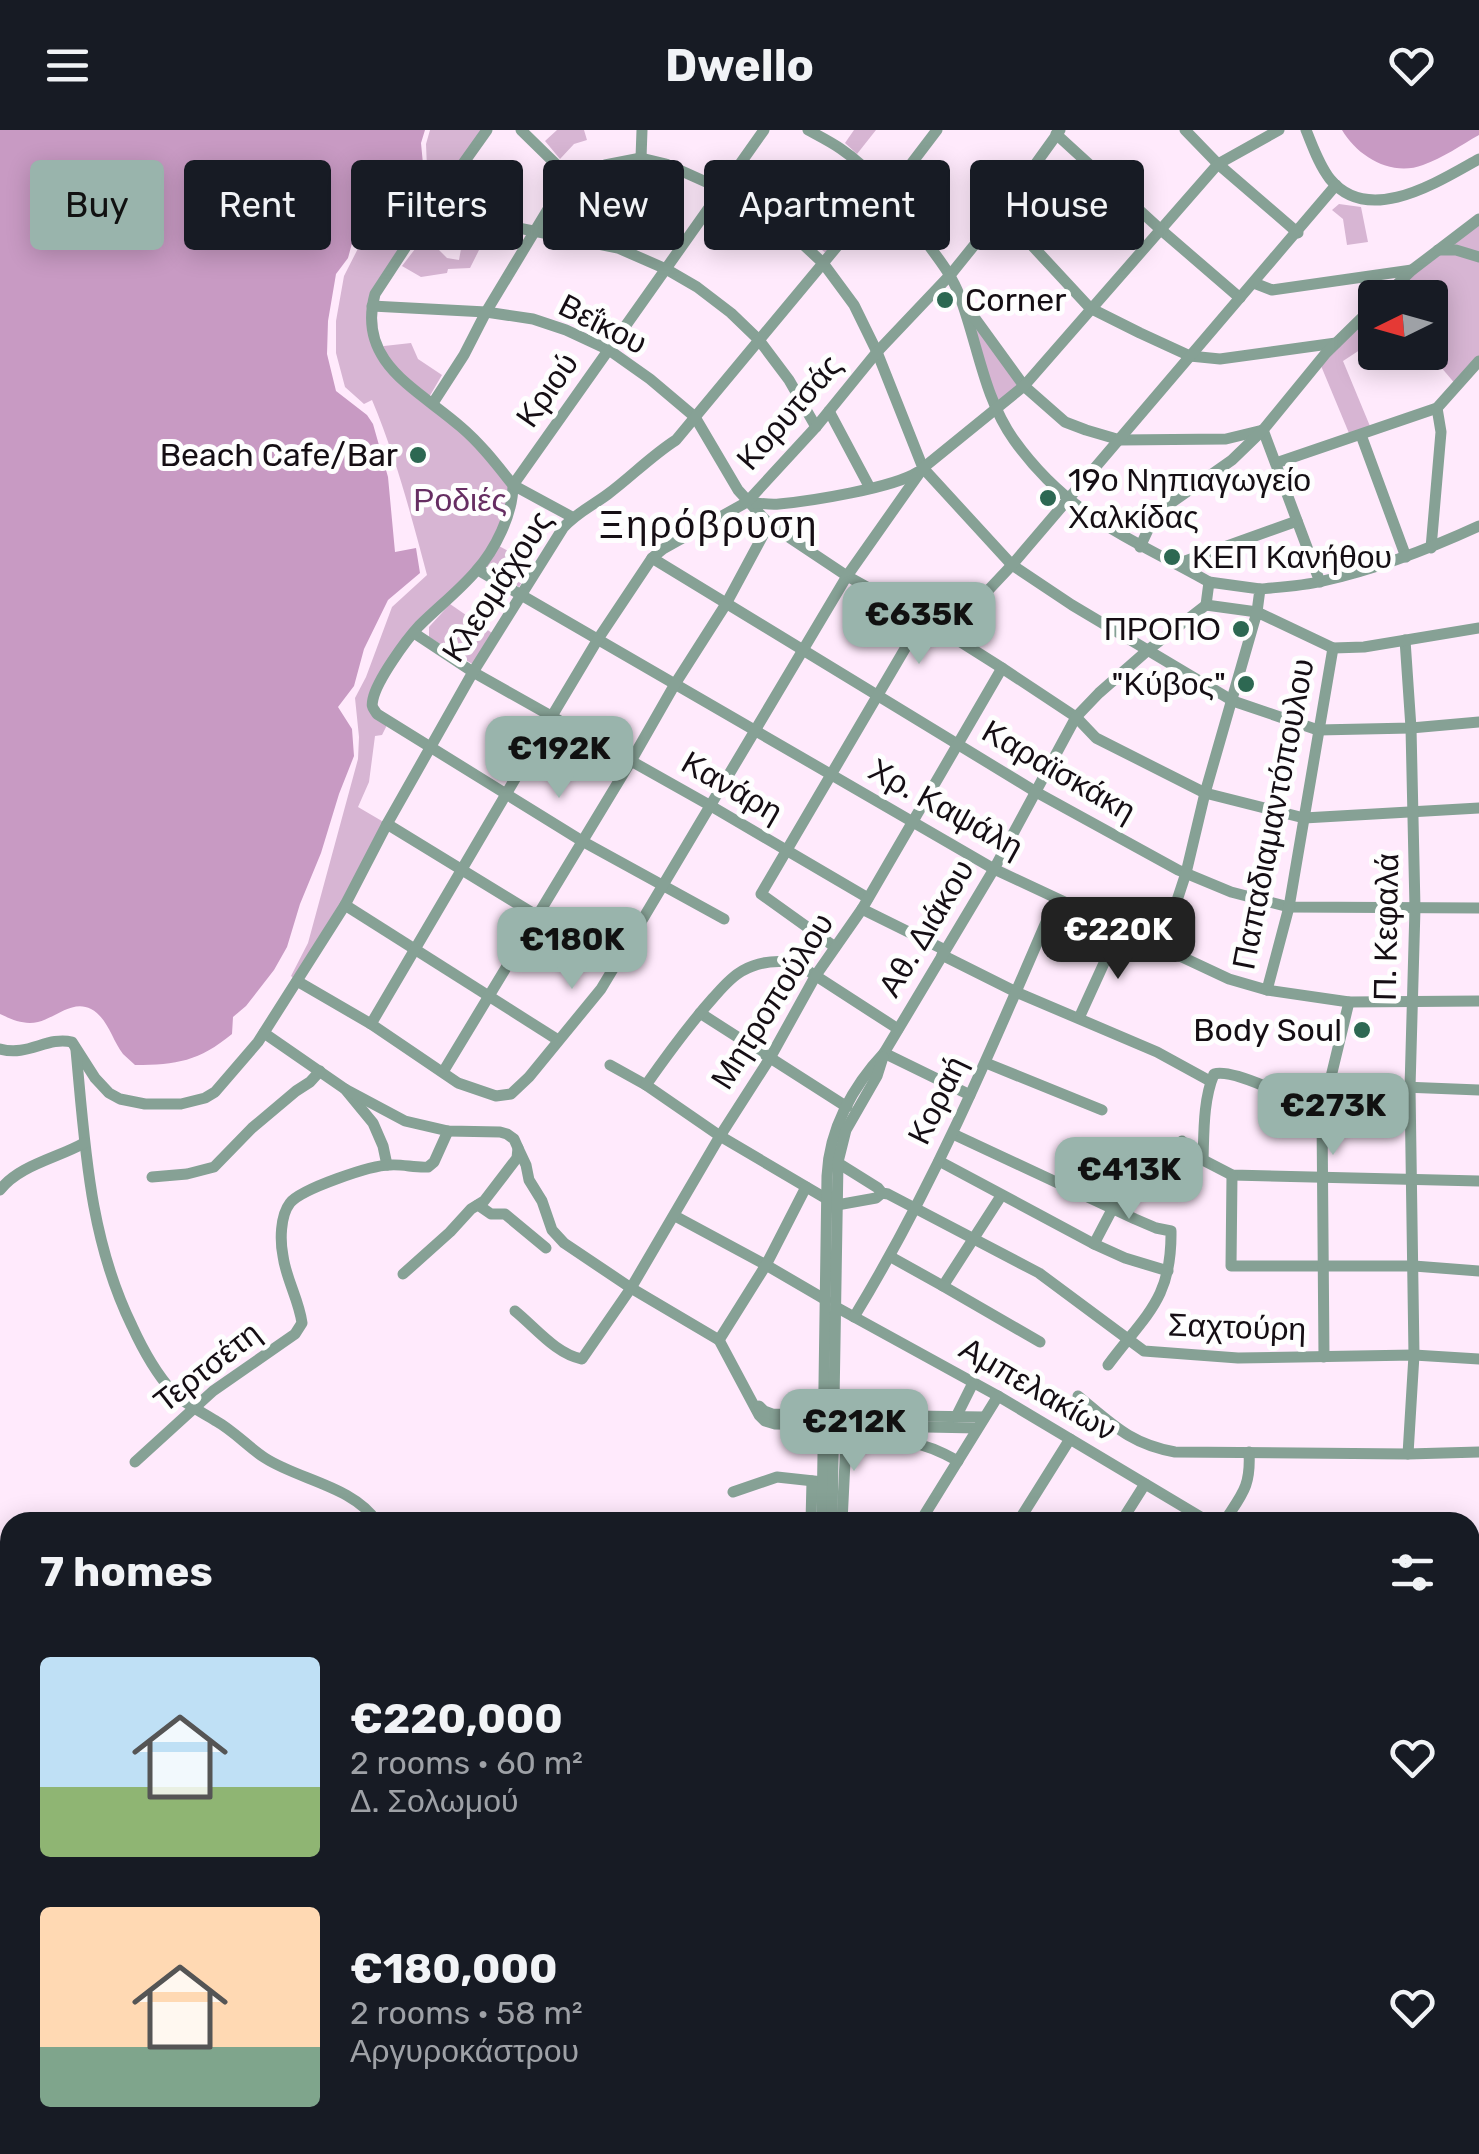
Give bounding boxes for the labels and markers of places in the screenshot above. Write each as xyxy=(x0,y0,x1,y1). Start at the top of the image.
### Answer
place label: Corner xyxy=(965,281,1066,319)
marker: Corner xyxy=(934,289,956,311)
place label: Beach Cafe/Bar xyxy=(160,436,398,474)
marker: Beach Cafe/Bar xyxy=(407,444,429,466)
place label: 19ο Νηπιαγωγείο Χαλκίδας xyxy=(1068,461,1311,536)
marker: 19ο Νηπιαγωγείο Χαλκίδας xyxy=(1037,487,1059,509)
place label: ΚΕΠ Κανήθου xyxy=(1192,538,1392,576)
marker: ΚΕΠ Κανήθου xyxy=(1161,546,1183,568)
pin: €635K xyxy=(849,582,989,667)
place label: ΠΡΟΠΟ xyxy=(1104,610,1221,648)
marker: ΠΡΟΠΟ xyxy=(1230,618,1252,640)
place label: "Κύβος" xyxy=(1112,665,1226,703)
marker: "Κύβος" xyxy=(1235,673,1257,695)
pin: €192K xyxy=(489,716,629,801)
pin: €220K xyxy=(1048,897,1188,982)
pin: €180K xyxy=(502,907,642,992)
place label: Body Soul xyxy=(1193,1011,1342,1049)
marker: Body Soul xyxy=(1351,1019,1373,1041)
pin: €273K xyxy=(1263,1073,1403,1158)
pin: €413K xyxy=(1059,1137,1199,1222)
pin: €212K xyxy=(784,1389,924,1474)

